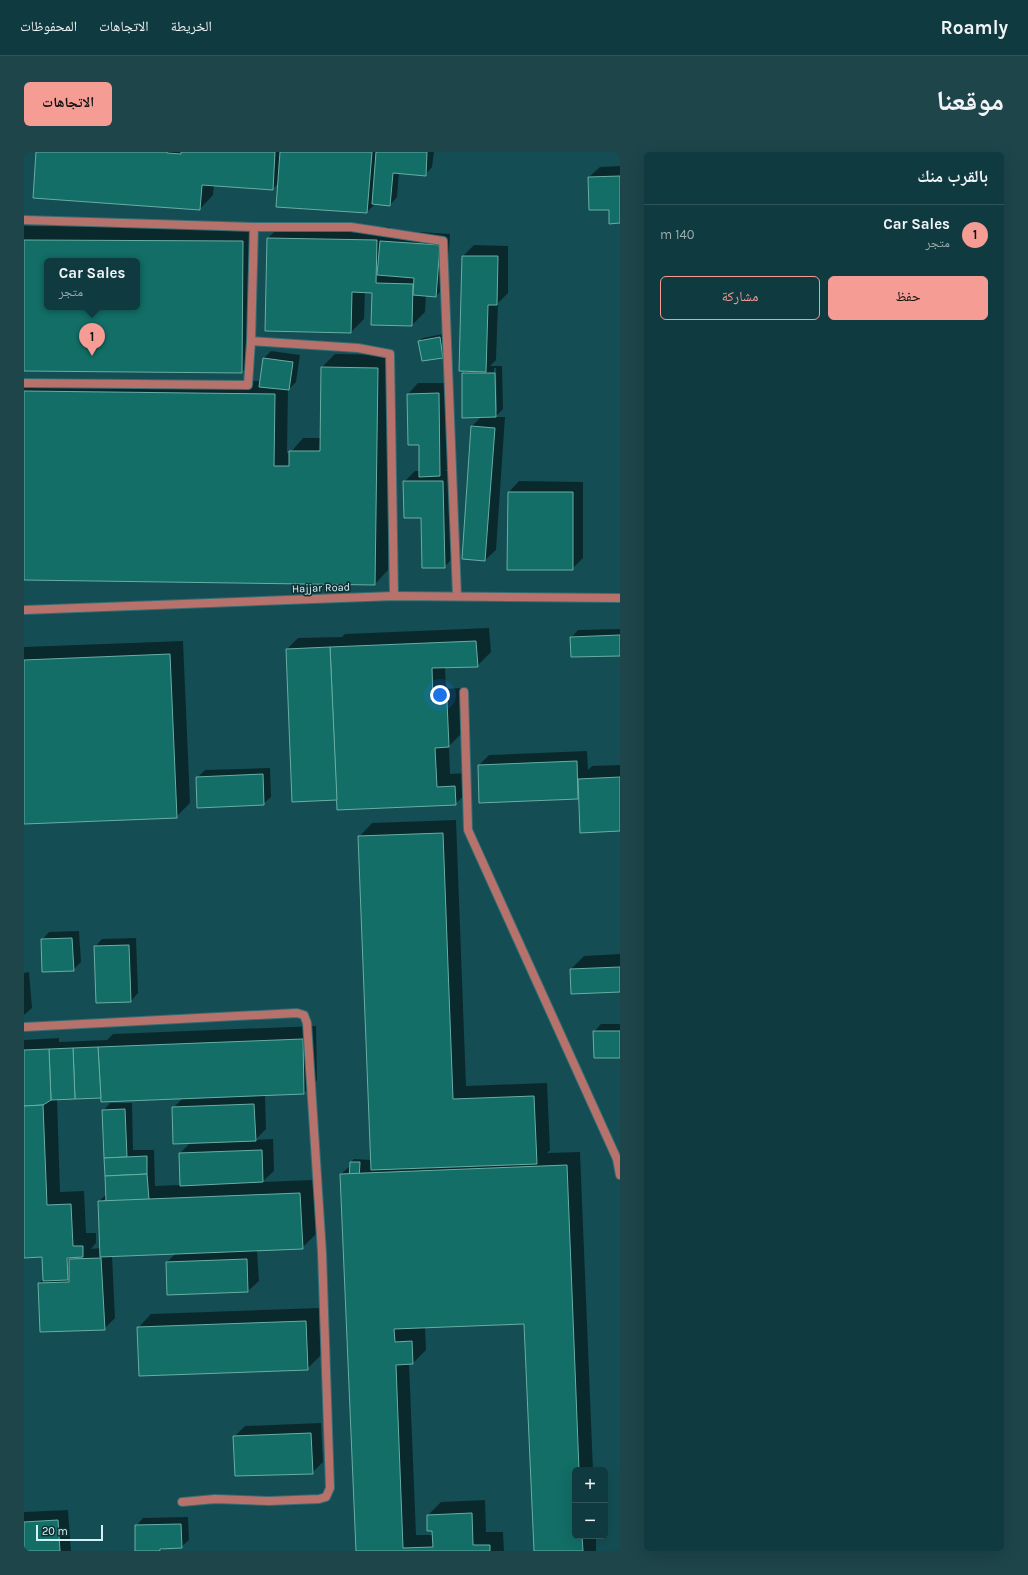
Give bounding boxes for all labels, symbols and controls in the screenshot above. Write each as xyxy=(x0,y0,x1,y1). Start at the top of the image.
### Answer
text: Roamly xyxy=(941,17,1008,39)
text: المحفوظات xyxy=(20,18,77,35)
text: الاتجاهات xyxy=(99,18,149,35)
text: الخريطة xyxy=(171,18,212,35)
button: الاتجاهات xyxy=(24,82,112,126)
text: موقعنا xyxy=(936,84,1004,117)
text: بالقرب منك xyxy=(917,166,988,186)
text: Car Sales xyxy=(883,215,950,233)
text: 140 m xyxy=(660,227,695,242)
text: 1 xyxy=(973,227,977,242)
text: متجر xyxy=(925,235,950,250)
popup xyxy=(44,258,140,310)
text: Car Sales xyxy=(59,264,125,282)
button: مشاركة xyxy=(660,276,820,320)
button: حفظ xyxy=(828,276,988,320)
text: متجر xyxy=(59,284,83,299)
pin: 1 xyxy=(79,323,105,356)
street label: Hajjar Road xyxy=(292,580,350,596)
your location xyxy=(430,685,450,705)
map controls xyxy=(572,1467,608,1539)
button: + xyxy=(572,1467,608,1503)
button: − xyxy=(572,1503,608,1539)
scale bar xyxy=(36,1523,103,1542)
text: 20 m xyxy=(42,1525,68,1538)

